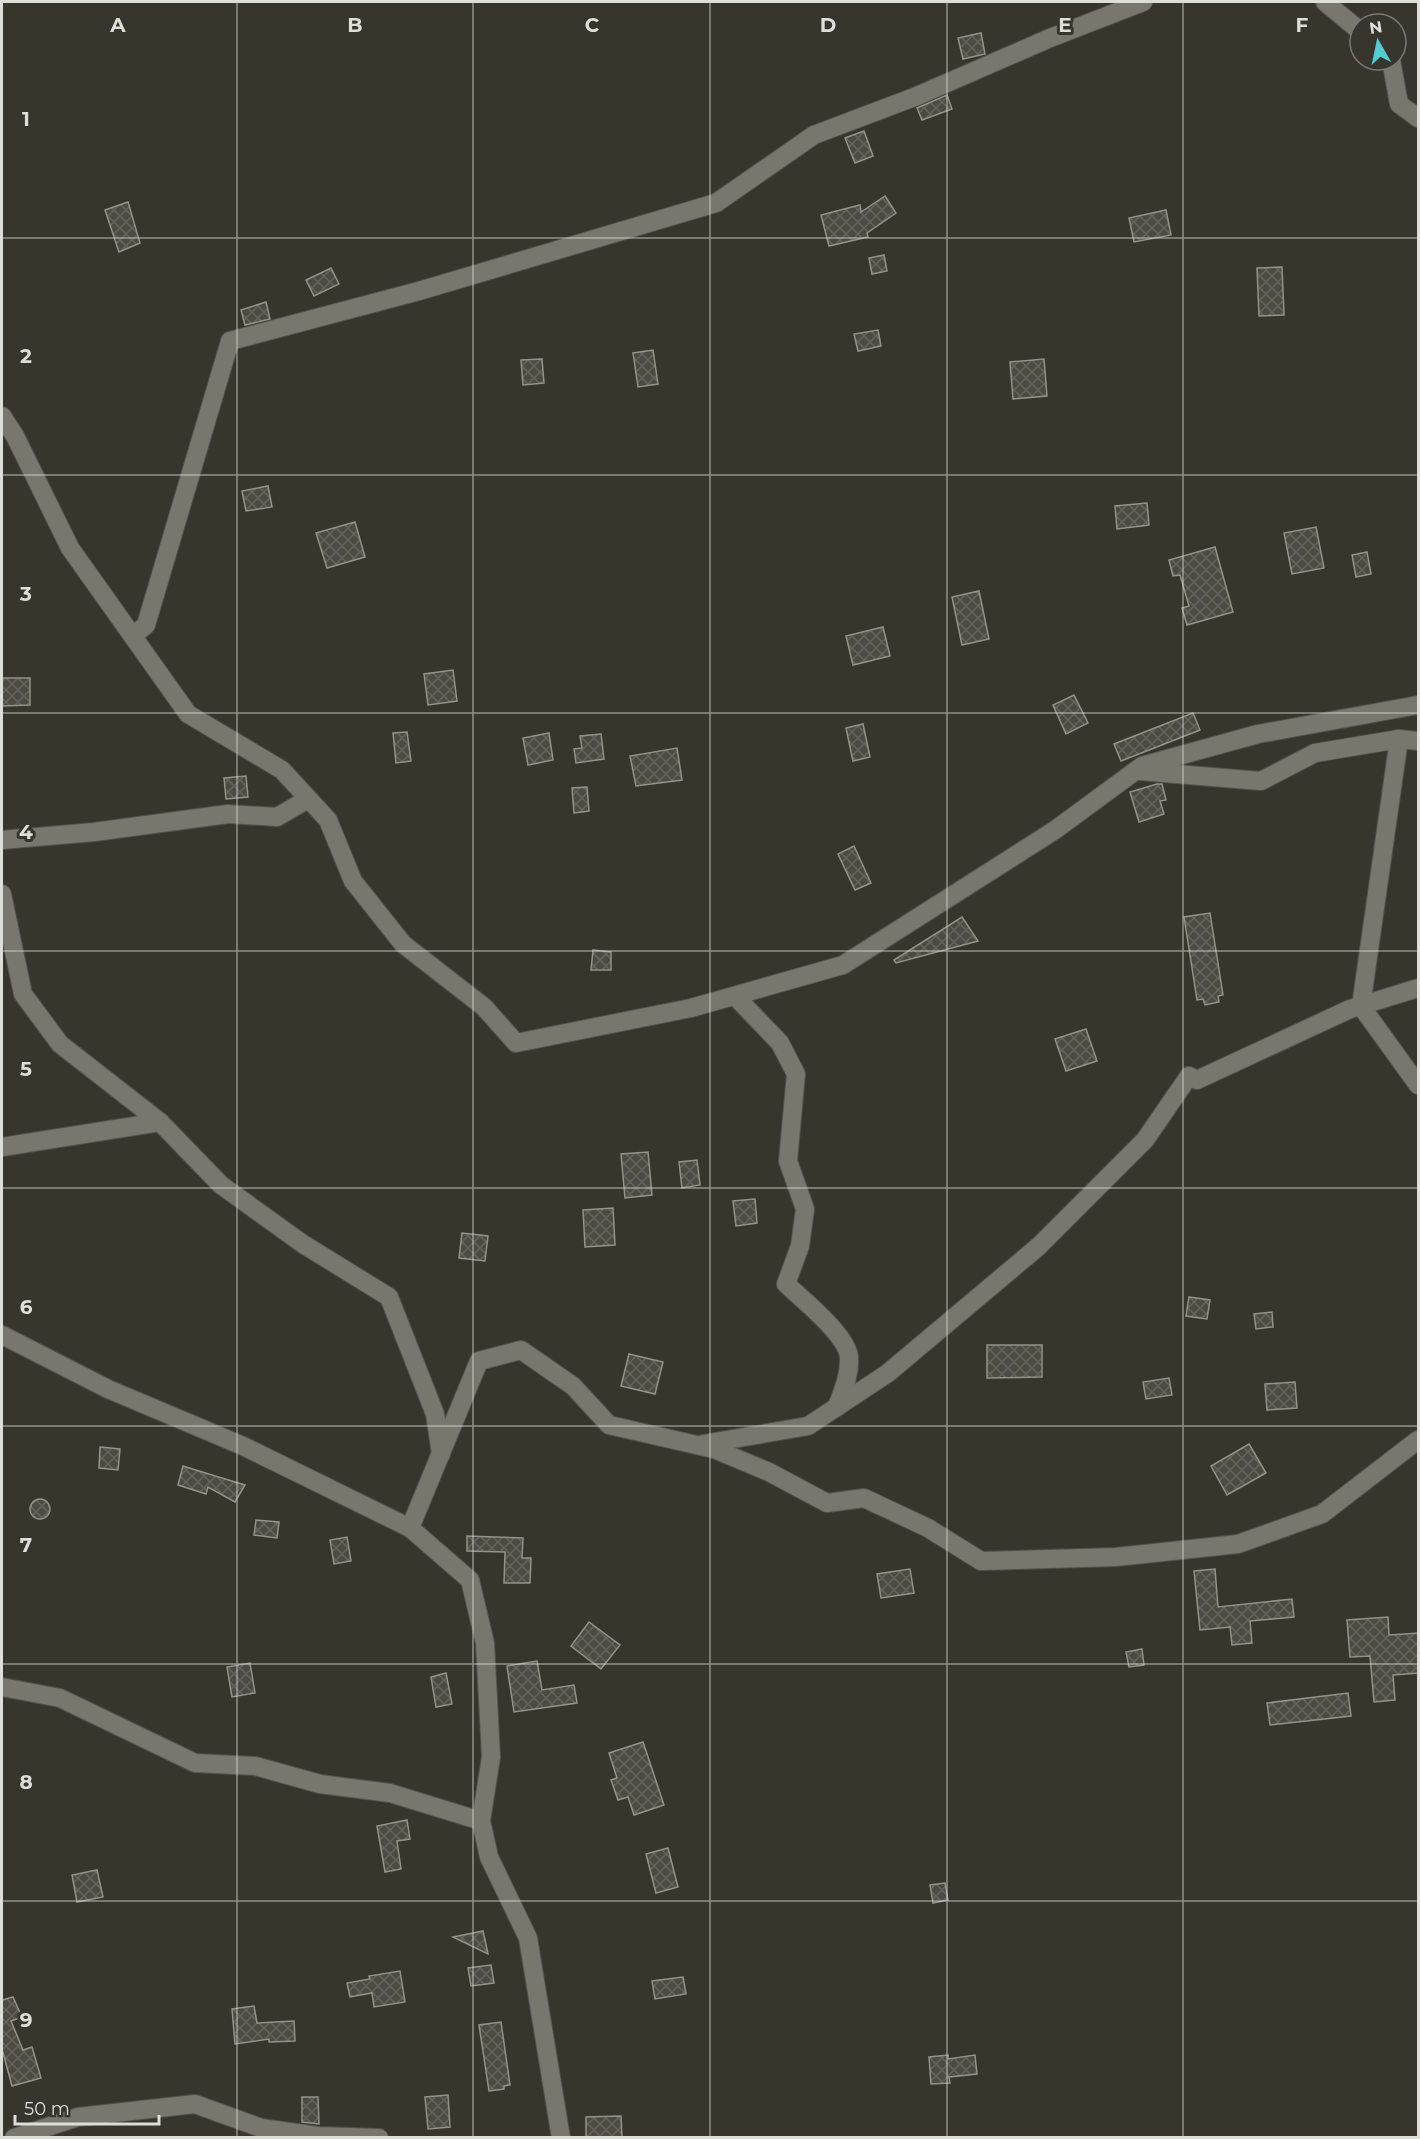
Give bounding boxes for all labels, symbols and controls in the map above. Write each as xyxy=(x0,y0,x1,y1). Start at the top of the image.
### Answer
north arrow xyxy=(1348,12,1408,72)
text: A xyxy=(109,13,126,37)
text: B xyxy=(347,13,363,37)
text: C xyxy=(585,13,600,37)
text: D xyxy=(820,13,836,37)
text: E xyxy=(1058,13,1072,37)
text: F xyxy=(1296,13,1309,37)
text: N xyxy=(1368,17,1384,38)
text: 1 xyxy=(22,107,30,131)
text: 2 xyxy=(20,344,32,368)
text: 3 xyxy=(19,582,32,606)
text: 4 xyxy=(19,820,33,844)
text: 5 xyxy=(20,1057,32,1081)
text: 6 xyxy=(20,1295,33,1319)
text: 7 xyxy=(20,1533,32,1557)
text: 8 xyxy=(19,1770,33,1794)
text: 9 xyxy=(20,2008,32,2032)
scale bar xyxy=(15,2088,159,2126)
text: 50 m xyxy=(24,2098,70,2120)

